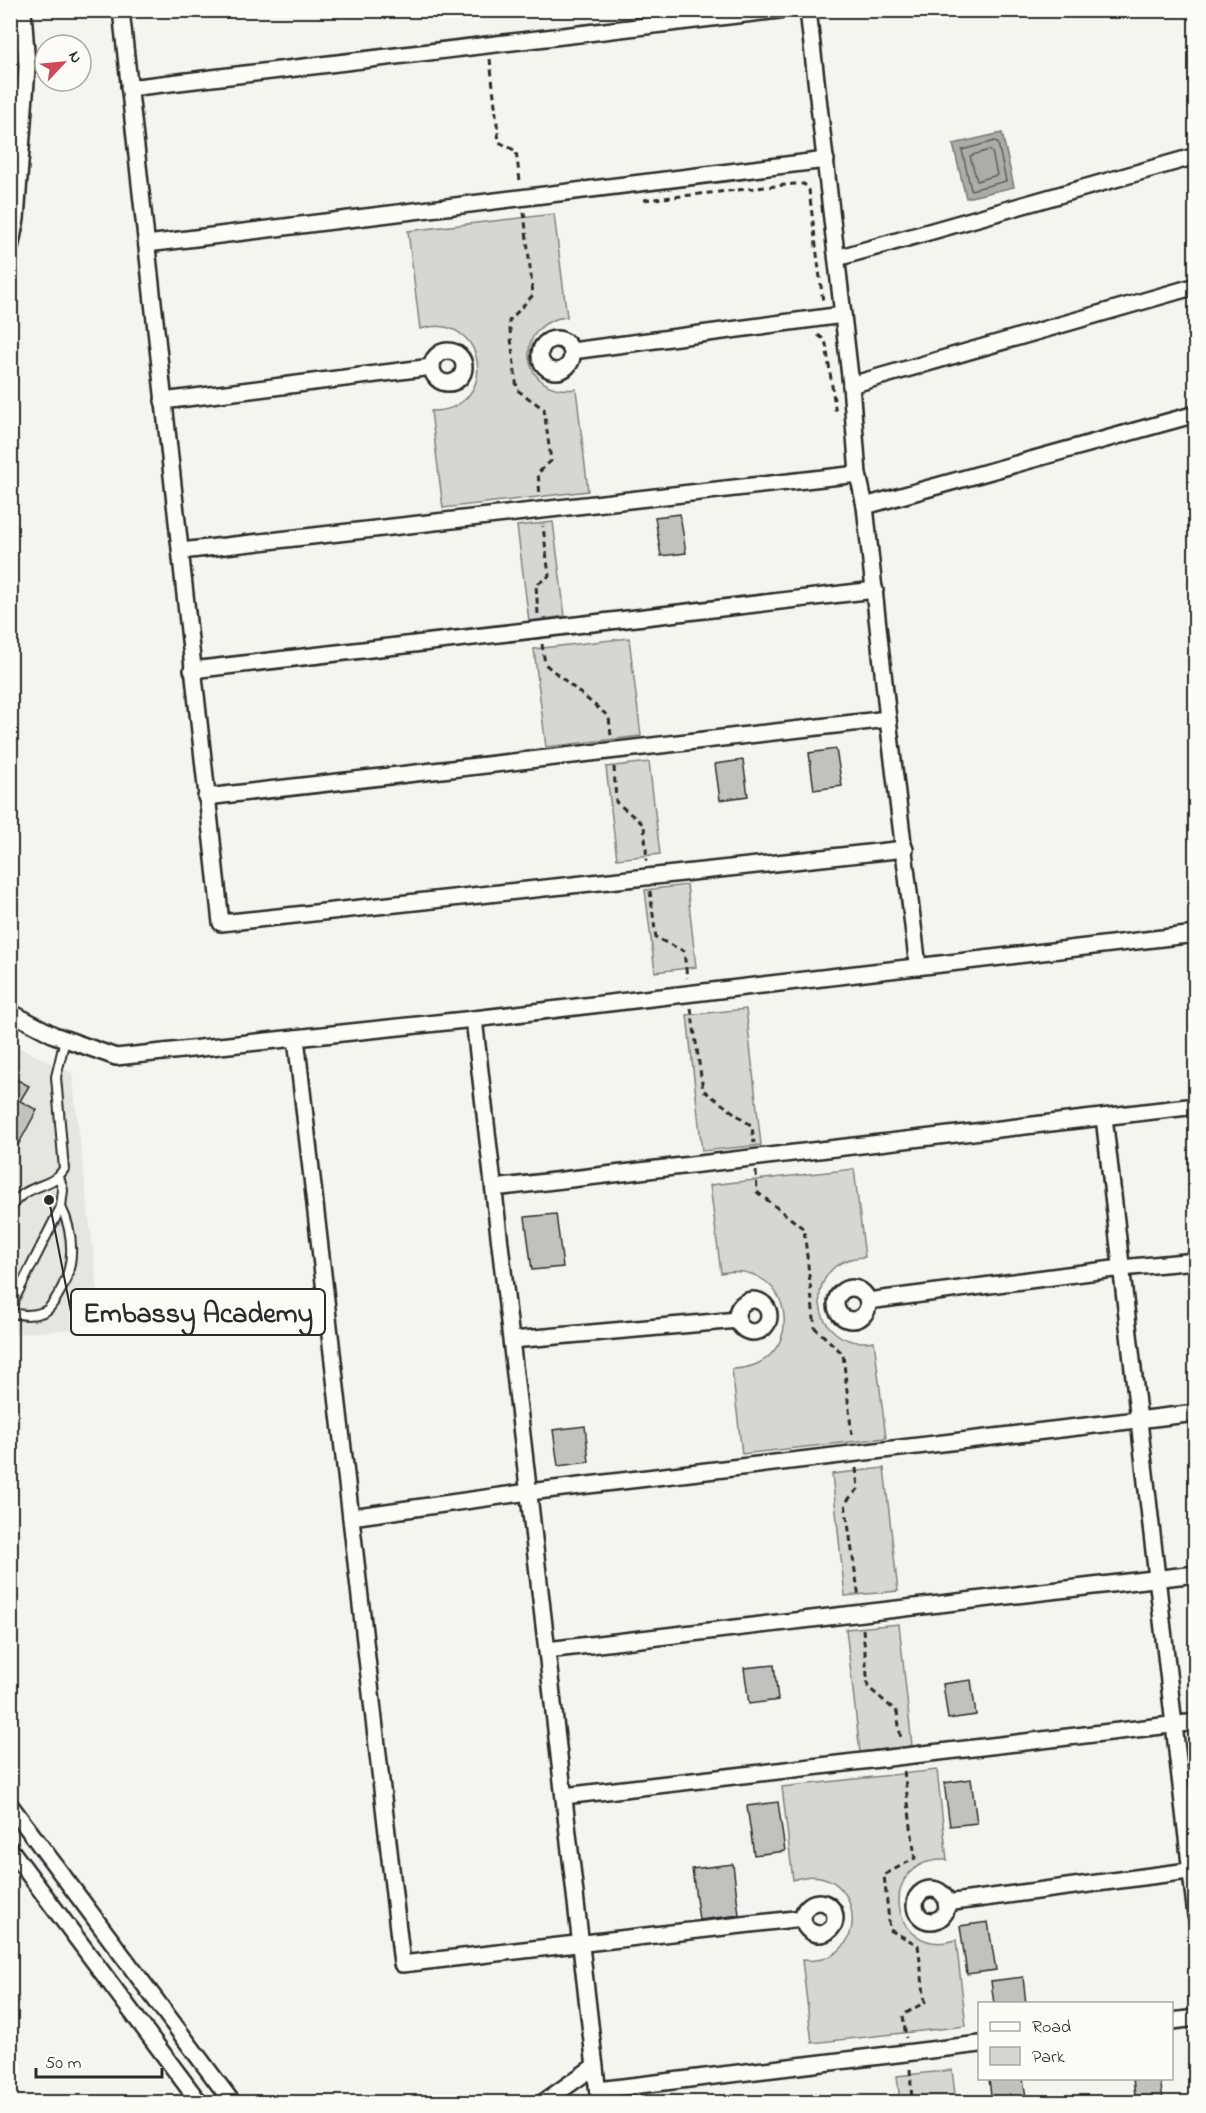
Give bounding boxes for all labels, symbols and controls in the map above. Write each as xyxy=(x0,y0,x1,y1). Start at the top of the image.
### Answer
north arrow xyxy=(33,33,93,93)
text: N xyxy=(62,47,88,68)
callout: Embassy Academy xyxy=(71,1289,325,1335)
text: Embassy Academy xyxy=(83,1295,313,1336)
legend xyxy=(978,2002,1173,2080)
text: Road xyxy=(1032,2015,1071,2041)
scale bar xyxy=(36,2041,162,2079)
text: Park xyxy=(1032,2045,1065,2071)
text: 50 m xyxy=(45,2051,82,2077)

